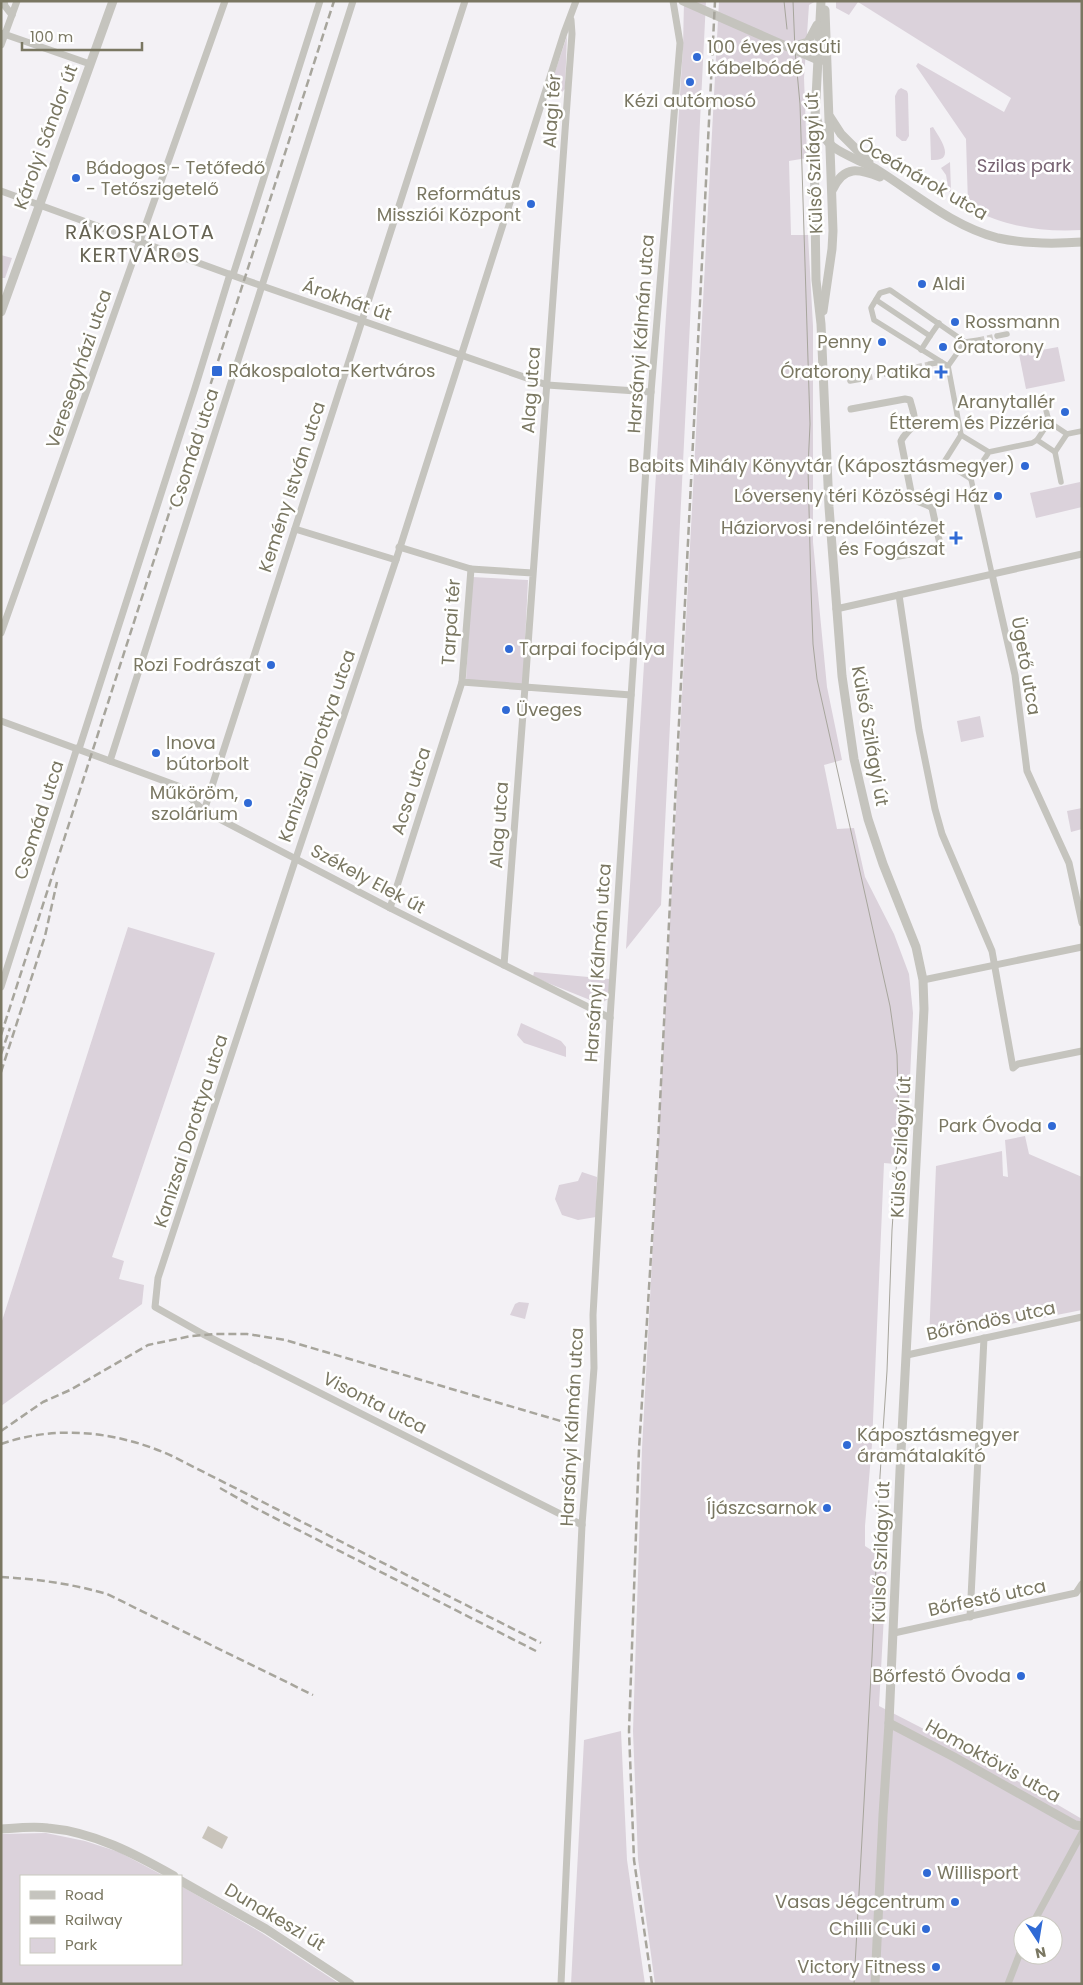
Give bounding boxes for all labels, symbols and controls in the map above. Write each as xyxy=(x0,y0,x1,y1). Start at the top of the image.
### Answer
scale bar xyxy=(22,20,142,52)
text: 100 m xyxy=(30,26,73,47)
place label: 100 éves vasúti kábelbódé xyxy=(707,34,841,80)
marker: 100 éves vasúti kábelbódé xyxy=(691,51,703,63)
street label: Károlyi Sándor út xyxy=(8,61,83,213)
street label: Alagi tér xyxy=(536,73,567,149)
marker: Kézi autómosó xyxy=(684,76,696,88)
place label: Kézi autómosó xyxy=(624,88,756,113)
street label: Külső Szilágyi út xyxy=(799,92,828,234)
street label: Óceánárok utca xyxy=(854,131,993,226)
park label: Szilas park xyxy=(977,153,1072,178)
place label: Bádogos - Tetőfedő - Tetőszigetelő xyxy=(86,155,265,201)
marker: Bádogos - Tetőfedő - Tetőszigetelő xyxy=(70,172,82,184)
place label: Református Missziói Központ xyxy=(377,181,521,227)
marker: Református Missziói Központ xyxy=(525,198,537,210)
district label: RÁKOSPALOTA KERTVÁROS xyxy=(65,218,215,269)
street label: Harsányi Kálmán utca xyxy=(621,234,660,434)
place label: Aldi xyxy=(932,271,965,296)
street label: Árokhát út xyxy=(299,273,395,326)
marker: Aldi xyxy=(916,278,928,290)
street label: Veresegyházi utca xyxy=(40,286,117,452)
place label: Rossmann xyxy=(965,309,1060,334)
marker: Rossmann xyxy=(949,316,961,328)
place label: Penny xyxy=(817,329,872,354)
place label: Óratorony xyxy=(953,334,1044,359)
marker: Penny xyxy=(876,336,888,348)
marker: Óratorony xyxy=(937,341,949,353)
street label: Alag utca xyxy=(515,346,546,434)
place label: Rákospalota-Kertváros xyxy=(228,358,435,383)
place label: Óratorony Patika xyxy=(780,359,931,384)
marker: Rákospalota-Kertváros xyxy=(210,364,224,378)
marker: Óratorony Patika xyxy=(935,366,947,378)
street label: Csomád utca xyxy=(163,385,225,511)
place label: Aranytallér Étterem és Pizzéria xyxy=(889,389,1055,435)
street label: Kemény István utca xyxy=(252,398,331,575)
marker: Aranytallér Étterem és Pizzéria xyxy=(1059,406,1071,418)
place label: Babits Mihály Könyvtár (Káposztásmegyer) xyxy=(629,453,1015,478)
marker: Babits Mihály Könyvtár (Káposztásmegyer) xyxy=(1019,460,1031,472)
place label: Lóverseny téri Közösségi Ház xyxy=(734,483,988,508)
marker: Lóverseny téri Közösségi Ház xyxy=(992,490,1004,502)
place label: Háziorvosi rendelőintézet és Fogászat xyxy=(721,515,945,561)
marker: Háziorvosi rendelőintézet és Fogászat xyxy=(949,531,963,545)
street label: Tarpai tér xyxy=(435,578,466,666)
street label: Ügető utca xyxy=(1006,615,1047,717)
place label: Tarpai focipálya xyxy=(519,636,665,661)
marker: Tarpai focipálya xyxy=(503,643,515,655)
street label: Kanizsai Dorottya utca xyxy=(272,646,361,845)
place label: Rozi Fodrászat xyxy=(133,652,261,677)
marker: Rozi Fodrászat xyxy=(265,659,277,671)
street label: Külső Szilágyi út xyxy=(846,664,895,808)
place label: Üveges xyxy=(516,697,582,722)
marker: Üveges xyxy=(500,704,512,716)
place label: Inova bútorbolt xyxy=(166,730,249,776)
street label: Acsa utca xyxy=(385,744,436,838)
marker: Inova bútorbolt xyxy=(150,747,162,759)
street label: Csomád utca xyxy=(8,757,70,883)
place label: Műköröm, szolárium xyxy=(150,780,238,826)
street label: Alag utca xyxy=(483,781,514,869)
marker: Műköröm, szolárium xyxy=(242,797,254,809)
street label: Székely Elek út xyxy=(306,838,430,919)
street label: Harsányi Kálmán utca xyxy=(578,863,617,1063)
street label: Kanizsai Dorottya utca xyxy=(147,1031,234,1231)
street label: Külső Szilágyi út xyxy=(884,1075,917,1218)
place label: Park Óvoda xyxy=(939,1113,1042,1138)
marker: Park Óvoda xyxy=(1046,1120,1058,1132)
street label: Bőröndös utca xyxy=(924,1295,1058,1346)
street label: Harsányi Kálmán utca xyxy=(554,1327,589,1527)
street label: Visonta utca xyxy=(319,1366,432,1440)
place label: Káposztásmegyer áramátalakító xyxy=(857,1422,1020,1468)
marker: Káposztásmegyer áramátalakító xyxy=(841,1439,853,1451)
street label: Külső Szilágyi út xyxy=(866,1481,895,1623)
place label: Íjászcsarnok xyxy=(707,1495,818,1520)
marker: Íjászcsarnok xyxy=(821,1502,833,1514)
street label: Bőrfestő utca xyxy=(926,1573,1048,1622)
place label: Bőrfestő Óvoda xyxy=(872,1663,1011,1688)
marker: Bőrfestő Óvoda xyxy=(1015,1670,1027,1682)
street label: Homoktövis utca xyxy=(921,1713,1065,1808)
place label: Willisport xyxy=(937,1860,1019,1885)
marker: Willisport xyxy=(921,1867,933,1879)
legend xyxy=(20,1875,182,1965)
street label: Dunakeszi út xyxy=(220,1877,330,1956)
text: Road xyxy=(65,1884,104,1905)
place label: Vasas Jégcentrum xyxy=(775,1889,945,1914)
marker: Vasas Jégcentrum xyxy=(949,1896,961,1908)
text: Railway xyxy=(65,1909,123,1930)
north arrow xyxy=(1013,1915,1063,1965)
place label: Chilli Cuki xyxy=(829,1916,916,1941)
marker: Chilli Cuki xyxy=(920,1923,932,1935)
text: Park xyxy=(65,1934,97,1955)
text: N xyxy=(1033,1942,1048,1964)
place label: Victory Fitness xyxy=(797,1954,926,1979)
marker: Victory Fitness xyxy=(930,1961,942,1973)

